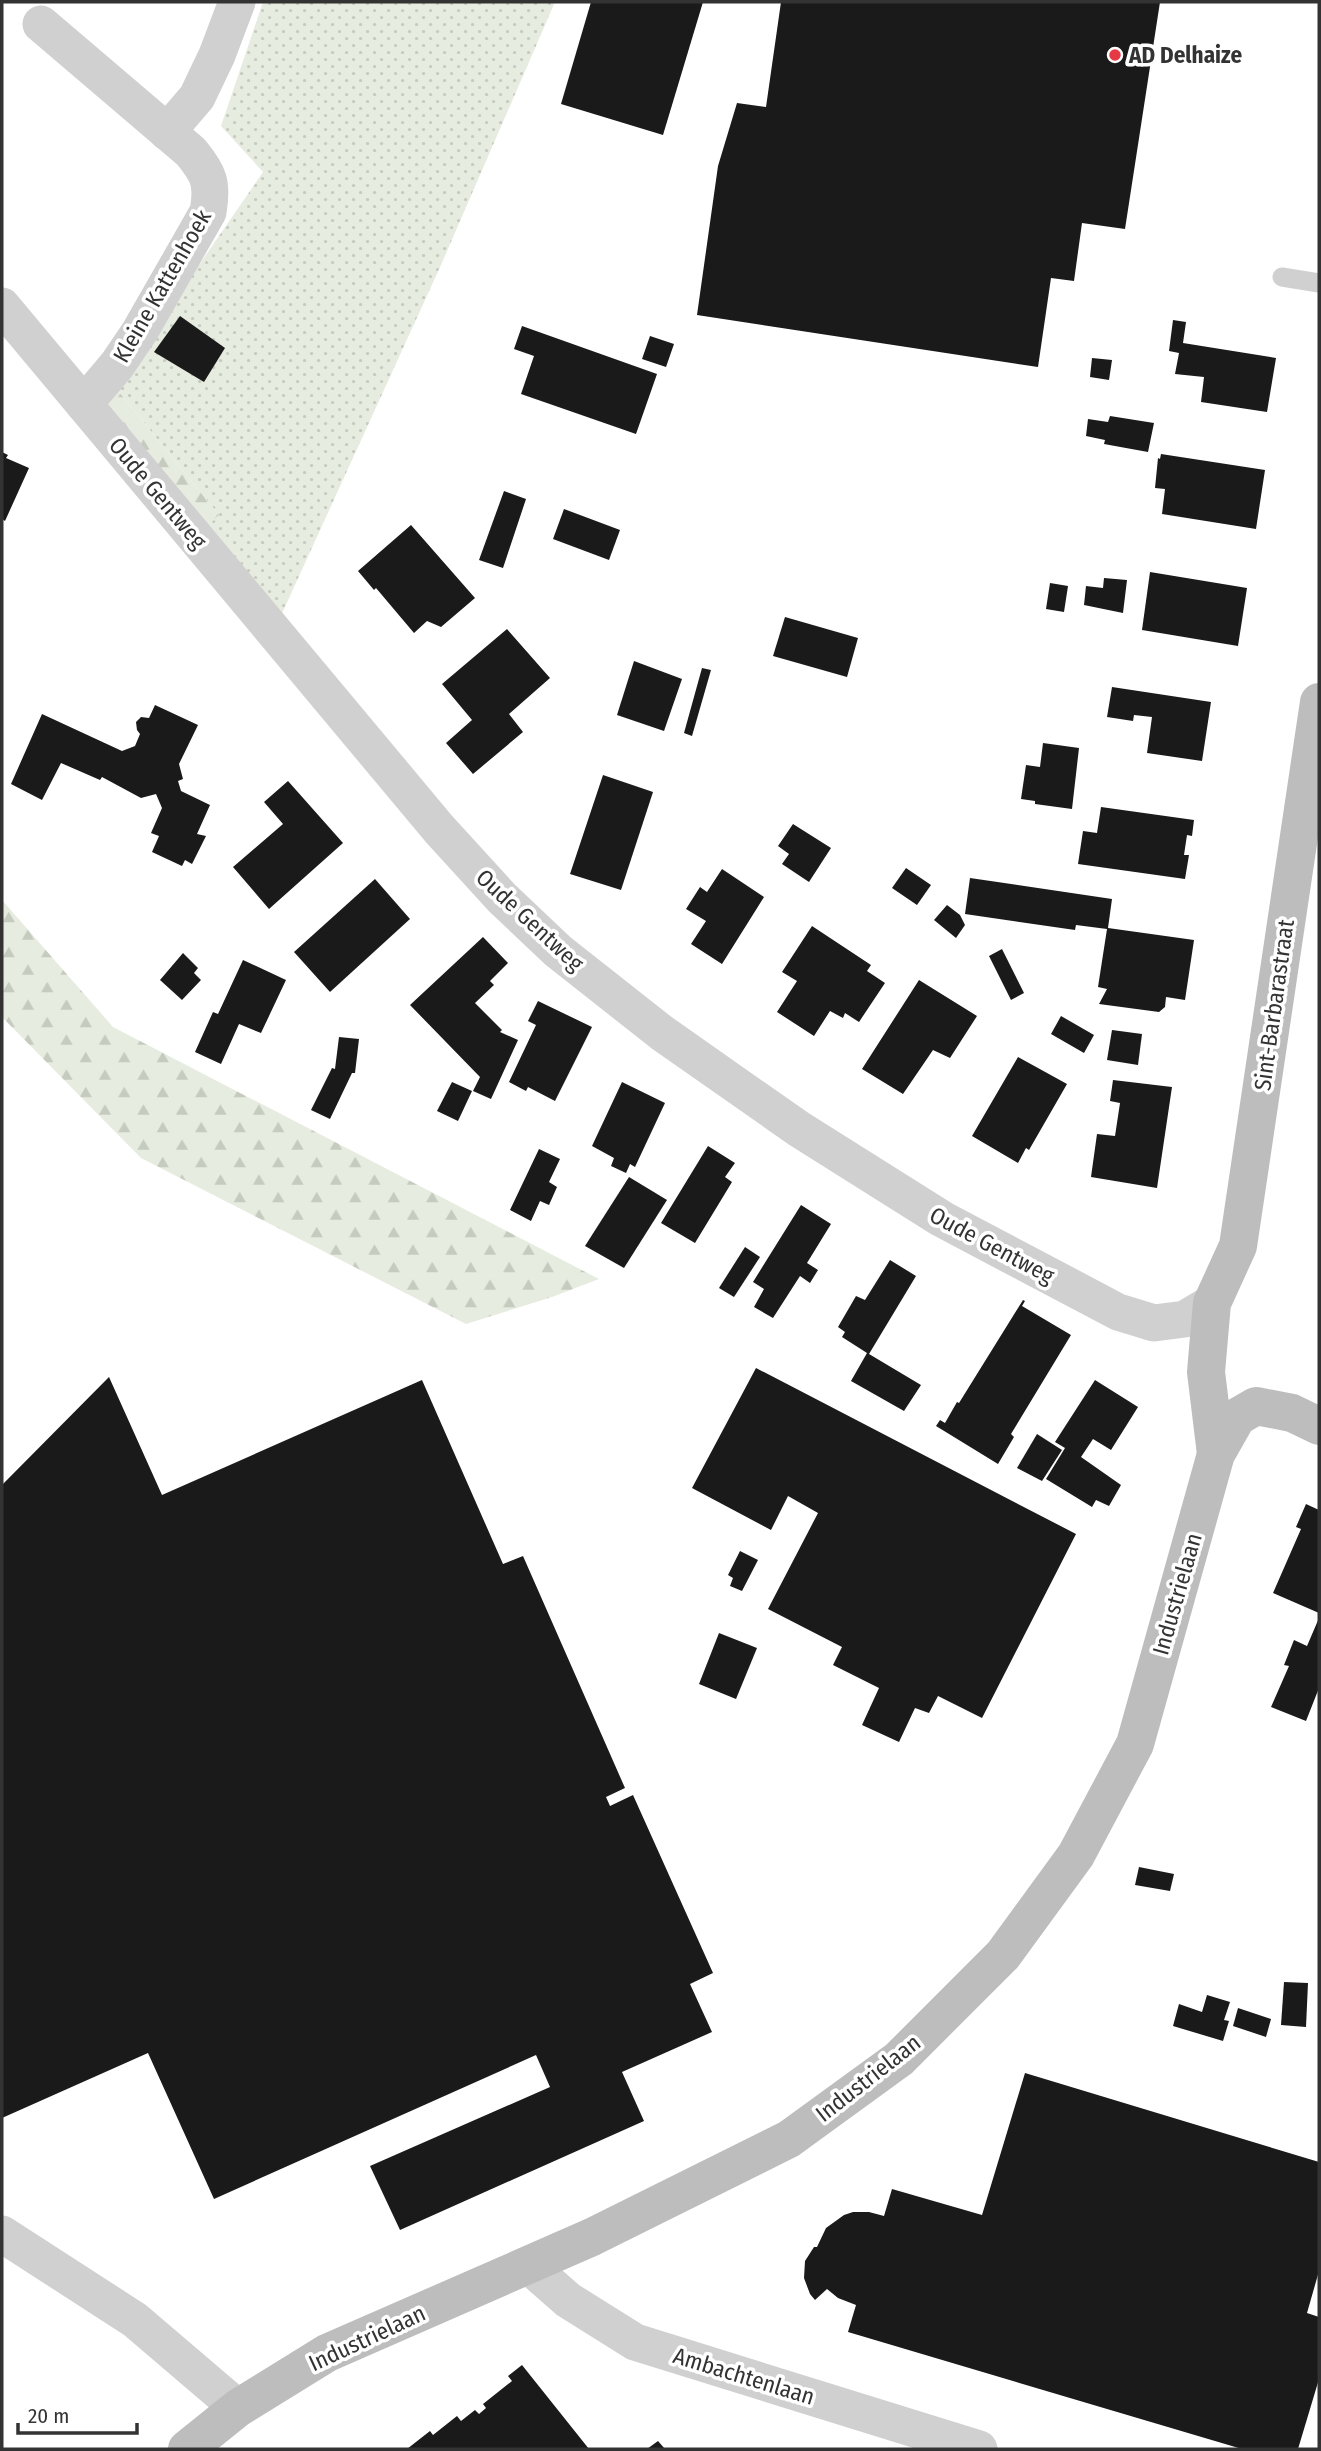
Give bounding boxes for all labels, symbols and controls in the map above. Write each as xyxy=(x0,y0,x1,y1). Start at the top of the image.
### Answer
place label: AD Delhaize xyxy=(1128,41,1242,69)
marker: AD Delhaize xyxy=(1107,47,1123,63)
street label: Kleine Kattenhoek xyxy=(107,204,217,367)
street label: Oude Gentweg xyxy=(103,432,213,555)
street label: Oude Gentweg xyxy=(470,863,590,977)
street label: Sint-Barbarastraat xyxy=(1248,917,1300,1092)
street label: Oude Gentweg xyxy=(925,1200,1059,1290)
street label: Industrielaan xyxy=(1146,1530,1208,1658)
street label: Industrielaan xyxy=(810,2028,926,2128)
street label: Industrielaan xyxy=(304,2299,430,2377)
street label: Ambachtenlaan xyxy=(670,2341,818,2411)
scale bar xyxy=(18,2392,136,2436)
text: 20 m xyxy=(28,2403,69,2429)

